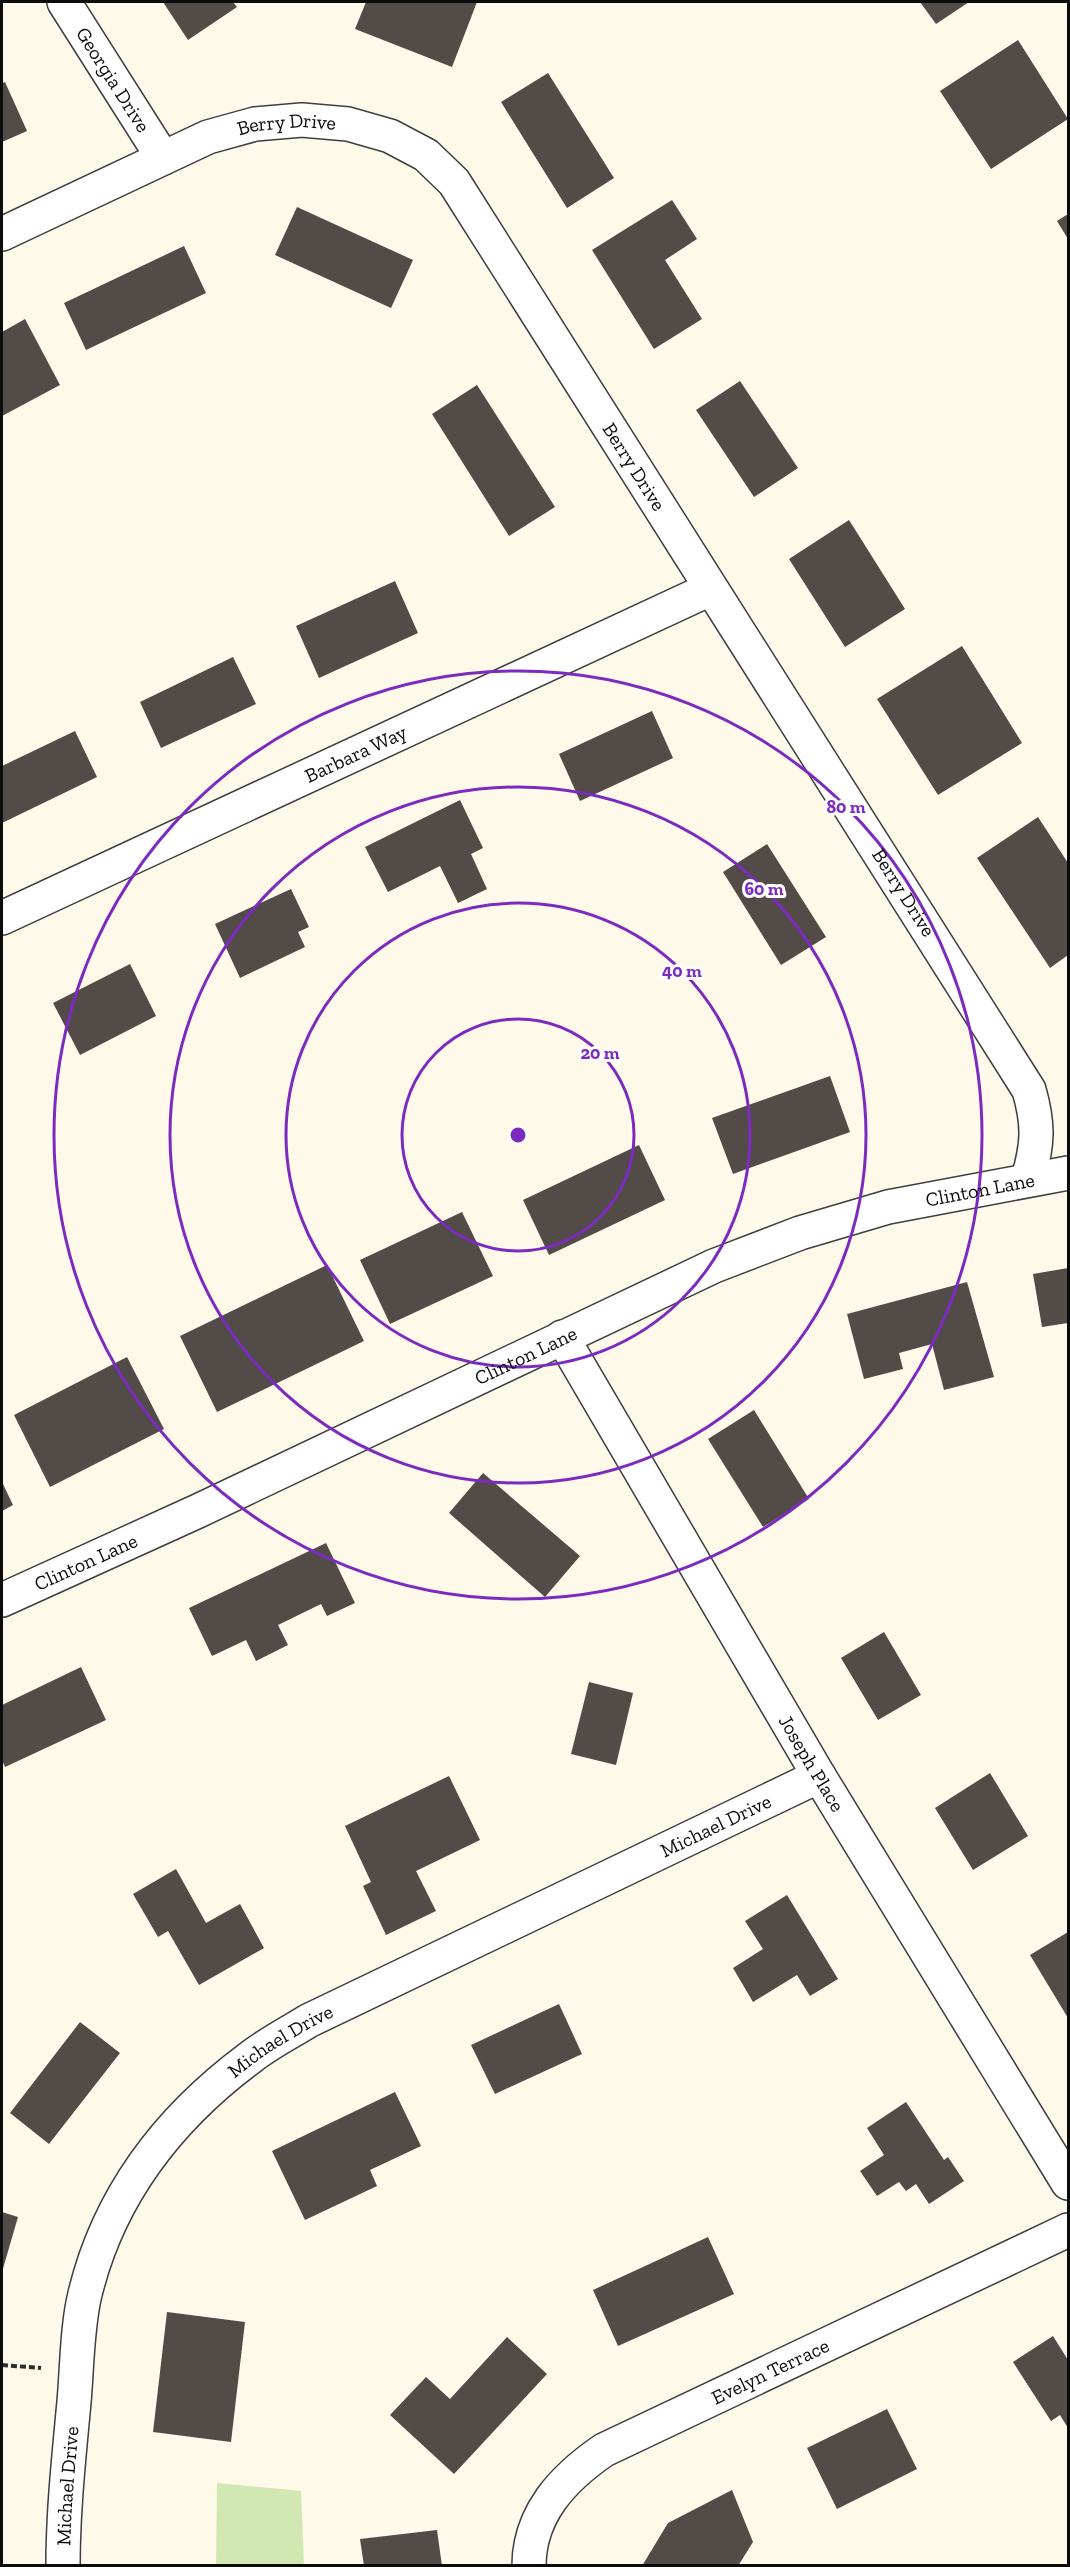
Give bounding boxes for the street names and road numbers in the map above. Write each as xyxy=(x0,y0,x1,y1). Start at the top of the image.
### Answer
street label: Georgia Drive xyxy=(71,23,156,137)
street label: Berry Drive xyxy=(234,108,337,140)
street label: Berry Drive xyxy=(597,418,671,515)
street label: Barbara Way xyxy=(301,719,411,788)
street label: Berry Drive xyxy=(867,844,941,941)
street label: Clinton Lane xyxy=(924,1168,1037,1212)
street label: Clinton Lane xyxy=(471,1321,581,1390)
street label: Clinton Lane xyxy=(31,1528,141,1596)
street label: Joseph Place xyxy=(774,1710,850,1816)
street label: Michael Drive xyxy=(656,1789,775,1862)
street label: Michael Drive xyxy=(223,1999,337,2083)
street label: Evelyn Terrace xyxy=(707,2333,833,2409)
street label: Michael Drive xyxy=(51,2425,84,2546)

